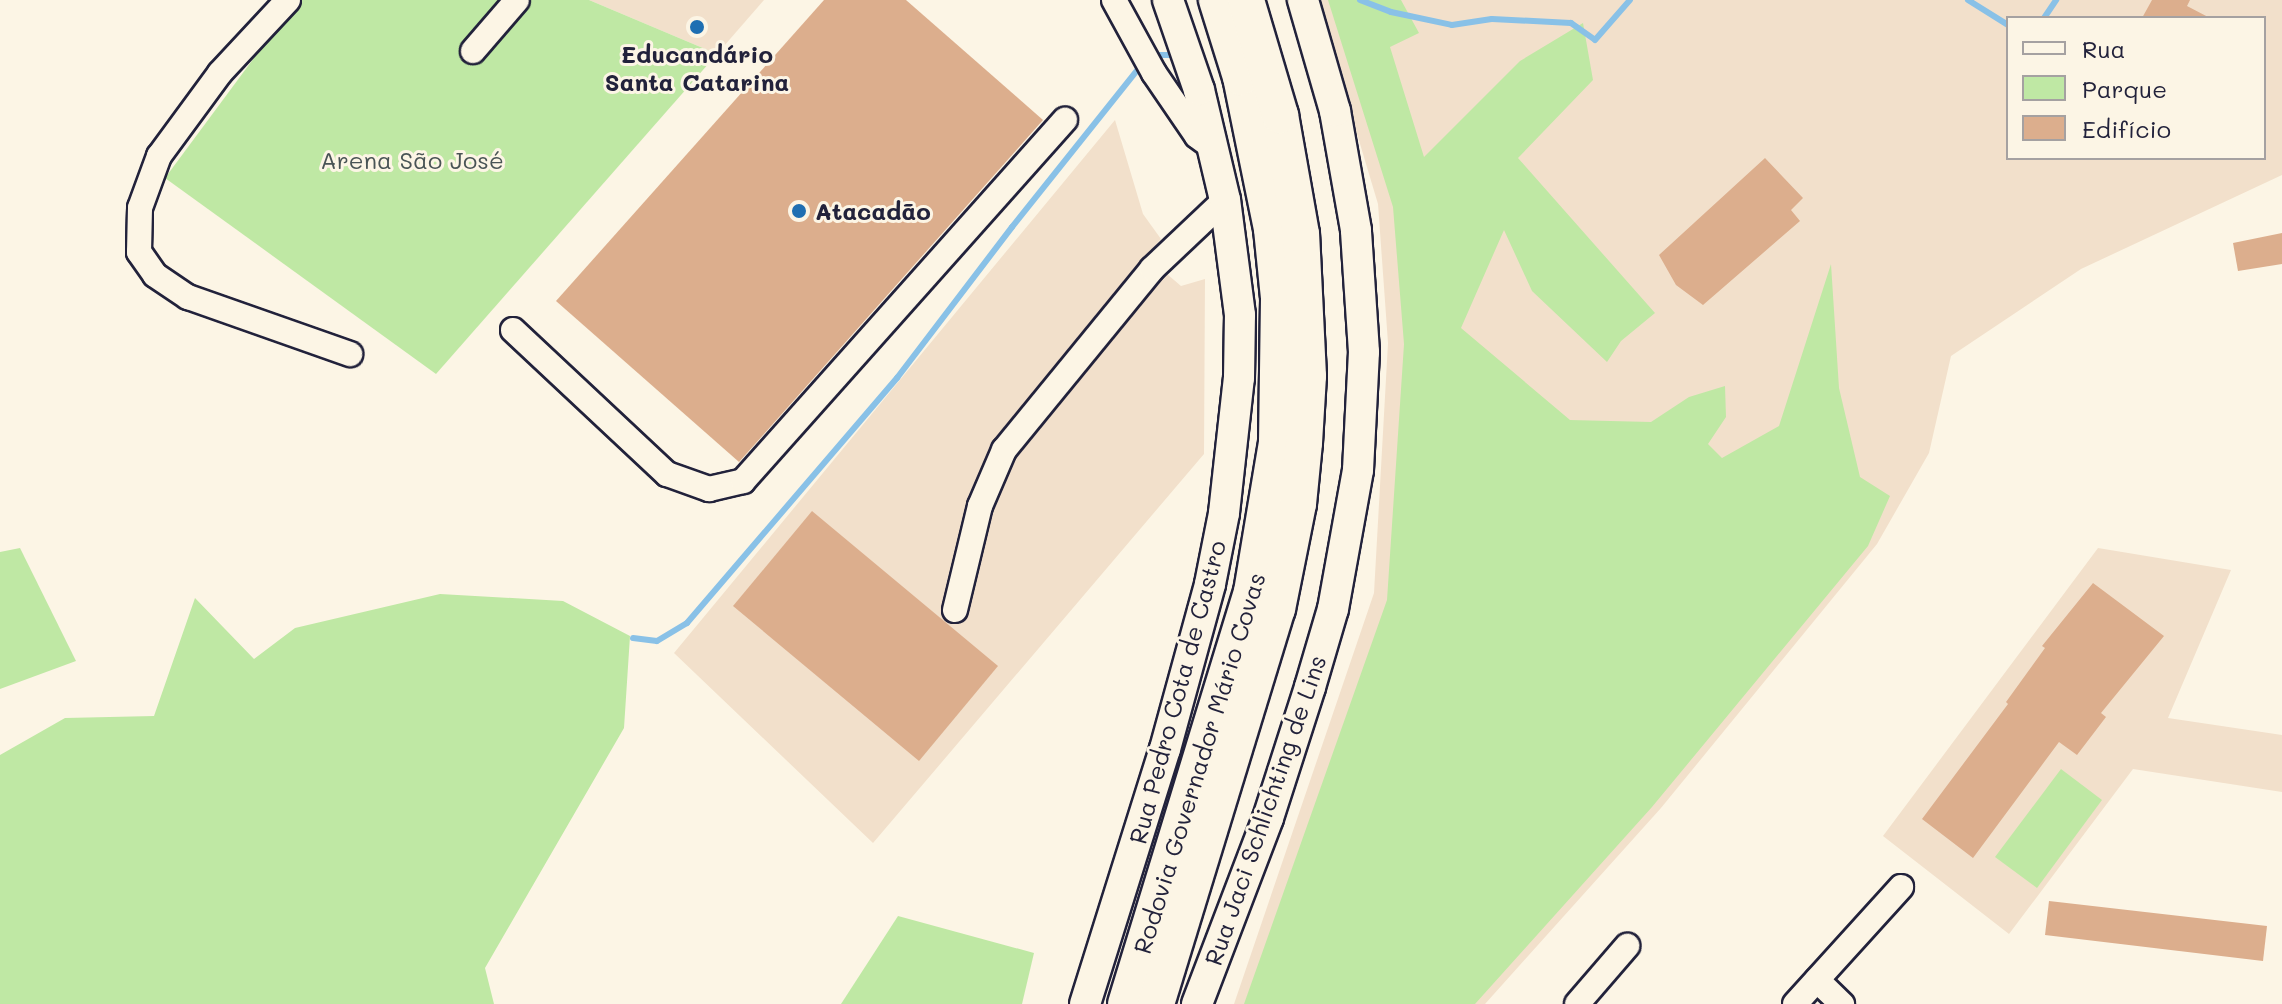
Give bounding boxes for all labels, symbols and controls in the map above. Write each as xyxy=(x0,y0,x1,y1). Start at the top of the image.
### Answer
legend xyxy=(2006,16,2266,160)
marker: Educandário Santa Catarina xyxy=(688,18,706,36)
text: Rua xyxy=(2082,33,2125,64)
place label: Educandário Santa Catarina xyxy=(605,40,789,96)
text: Parque xyxy=(2082,73,2167,104)
text: Edifício xyxy=(2082,113,2171,144)
park label: Arena São José xyxy=(320,146,504,174)
place label: Atacadão xyxy=(815,197,931,225)
marker: Atacadão xyxy=(790,202,808,220)
street label: Rua Pedro Cota de Castro xyxy=(1123,537,1231,847)
street label: Rodovia Governador Mário Covas xyxy=(1127,569,1271,957)
street label: Rua Jaci Schlichting de Lins xyxy=(1198,651,1332,969)

